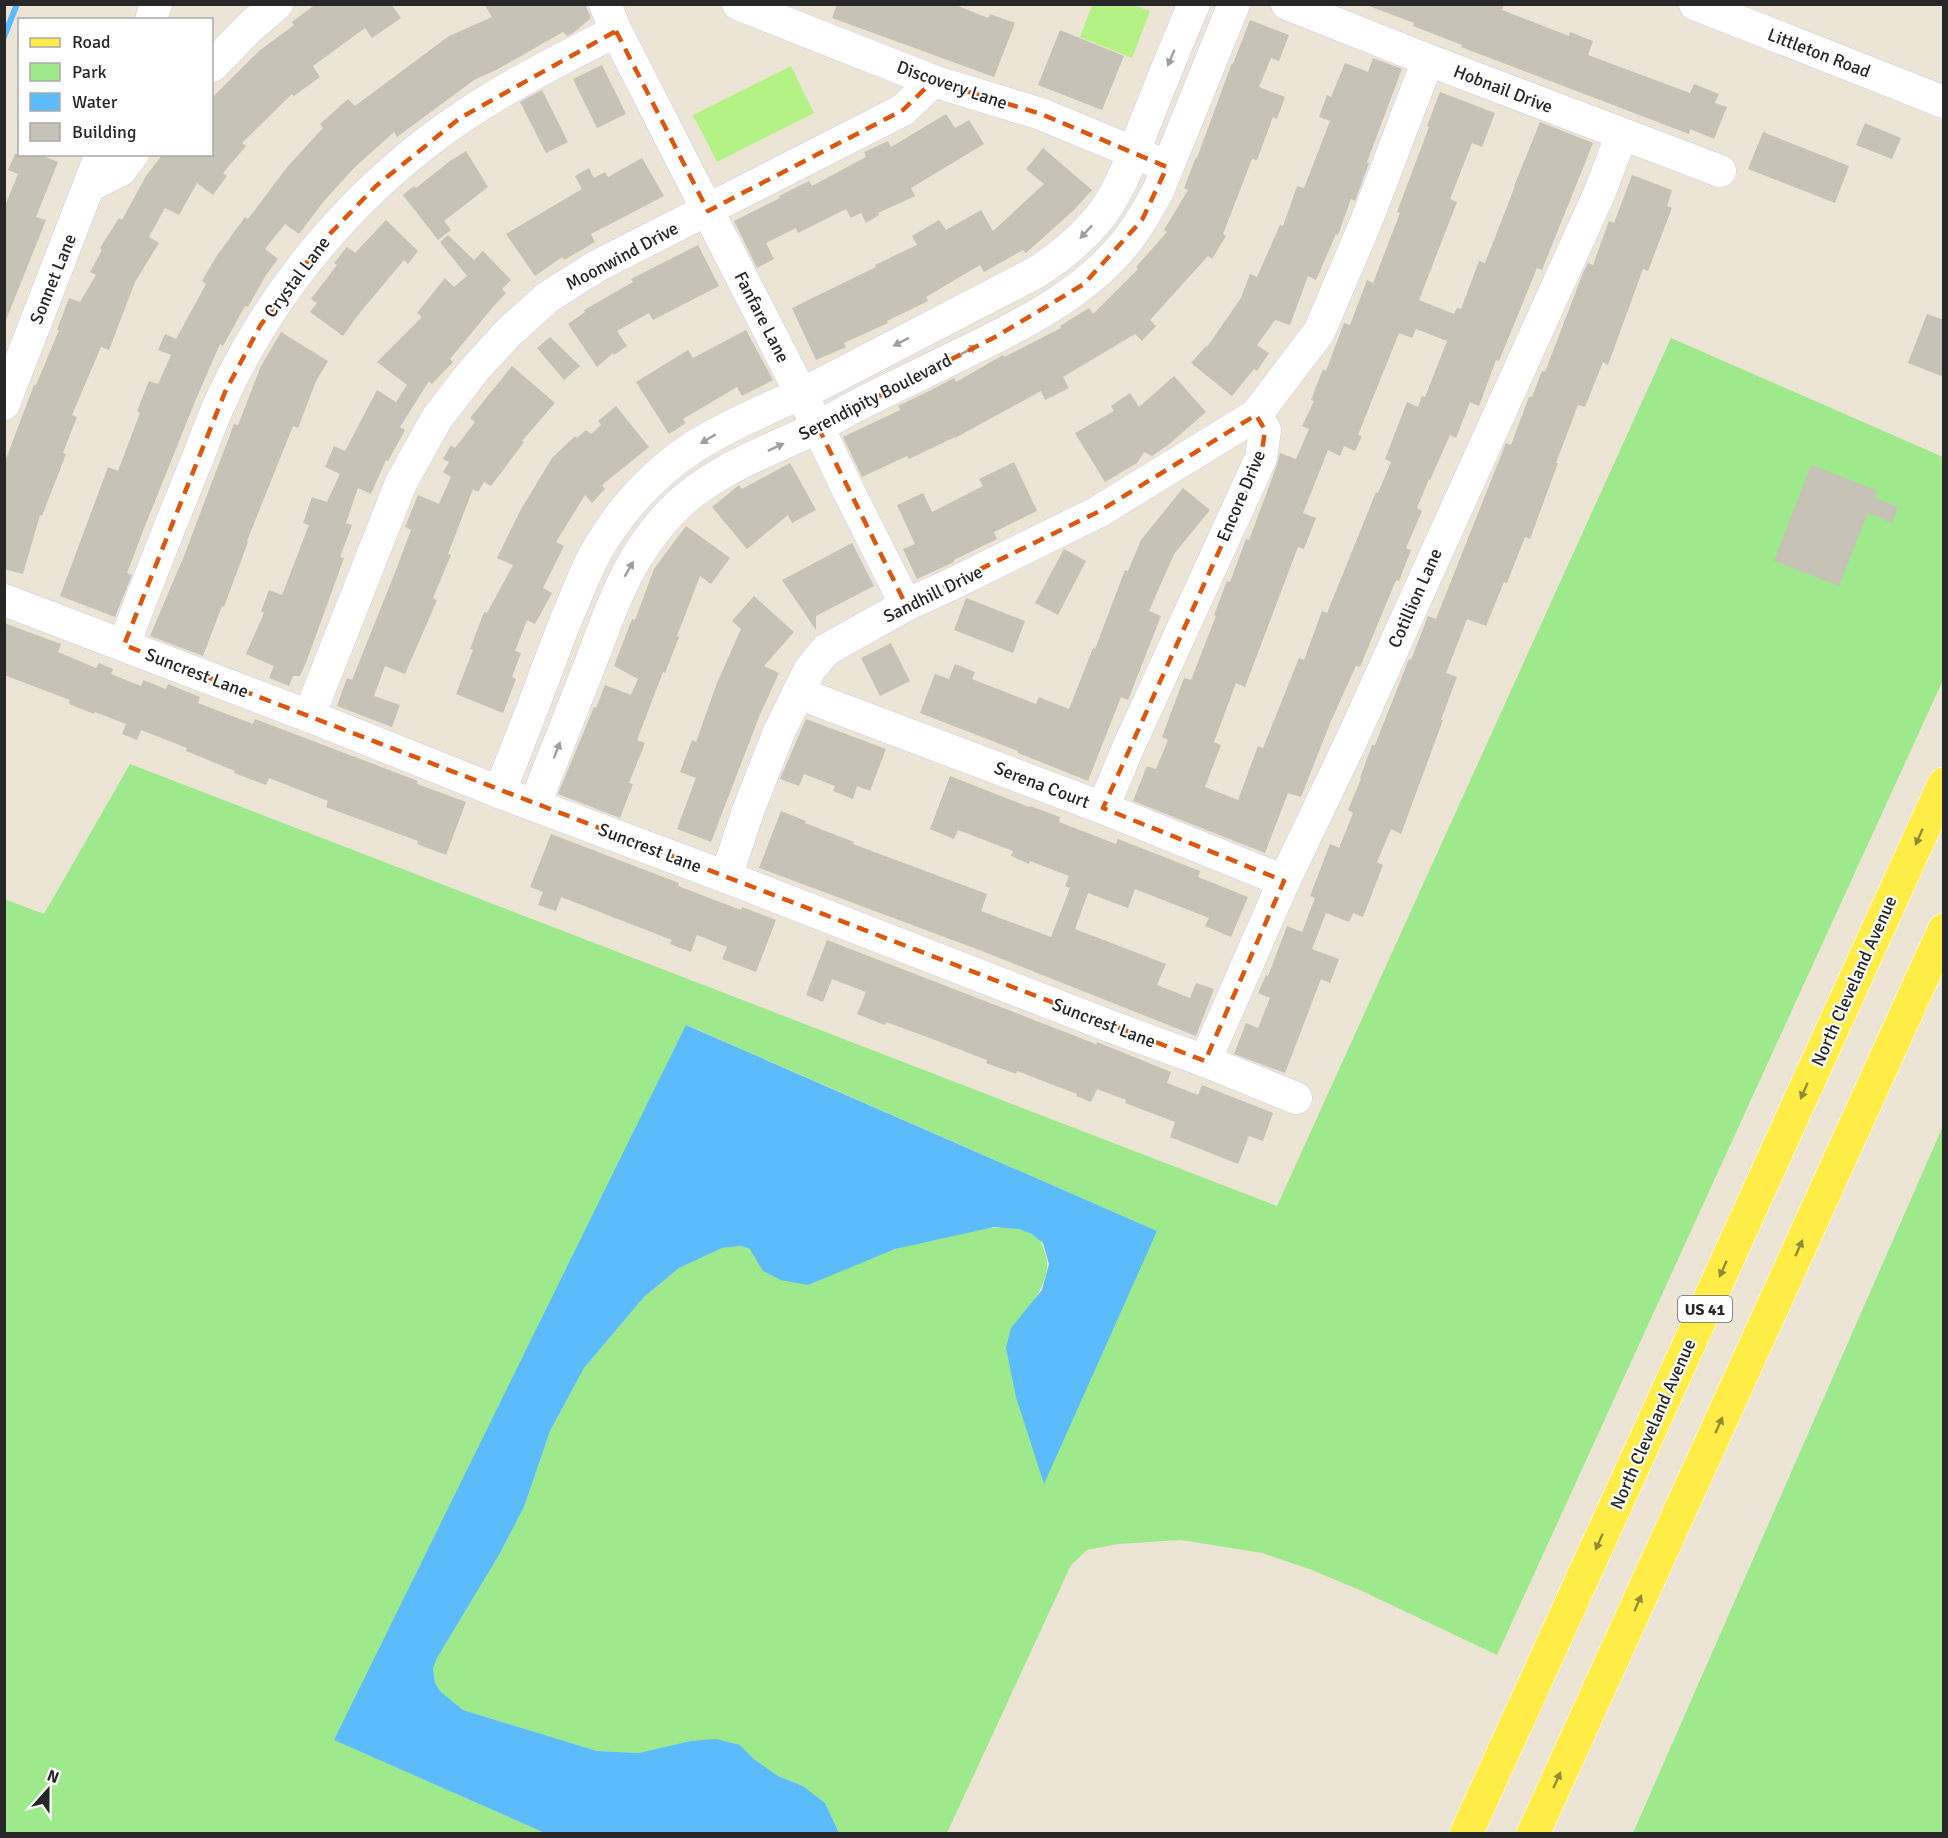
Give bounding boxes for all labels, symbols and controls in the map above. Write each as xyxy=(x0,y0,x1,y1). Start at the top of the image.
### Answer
legend xyxy=(18,18,213,156)
street label: Littleton Road xyxy=(1764,23,1874,83)
text: Road xyxy=(72,31,111,53)
one-way arrow xyxy=(1166,50,1176,68)
street label: Discovery Lane xyxy=(894,56,1010,114)
street label: Hobnail Drive xyxy=(1450,60,1556,118)
text: Park xyxy=(72,61,107,83)
text: Water xyxy=(72,91,118,113)
text: Building xyxy=(72,121,136,143)
street label: Moonwind Drive xyxy=(562,217,682,295)
one-way arrow xyxy=(1079,225,1093,240)
street label: Sonnet Lane xyxy=(25,231,81,327)
street label: Crystal Lane xyxy=(259,232,335,322)
street label: Fanfare Lane xyxy=(730,268,794,366)
one-way arrow xyxy=(892,337,909,347)
one-way arrow xyxy=(960,345,977,355)
street label: Serendipity Boulevard xyxy=(795,349,955,445)
one-way arrow xyxy=(700,433,716,444)
one-way arrow xyxy=(767,443,784,452)
street label: Encore Drive xyxy=(1212,447,1270,545)
street label: Cotillion Lane xyxy=(1383,545,1447,651)
one-way arrow xyxy=(624,560,634,577)
street label: Sandhill Drive xyxy=(880,560,986,628)
street label: Suncrest Lane xyxy=(142,643,252,703)
one-way arrow xyxy=(552,740,562,758)
street label: Serena Court xyxy=(991,757,1093,813)
street label: Suncrest Lane xyxy=(595,818,705,878)
one-way arrow xyxy=(1915,829,1924,846)
street label: North Cleveland Avenue xyxy=(1806,892,1902,1070)
street label: Suncrest Lane xyxy=(1049,993,1159,1053)
one-way arrow xyxy=(1799,1083,1808,1100)
one-way arrow xyxy=(1795,1239,1804,1256)
one-way arrow xyxy=(1718,1260,1728,1278)
road number: US 41 xyxy=(1678,1296,1732,1322)
street label: North Cleveland Avenue xyxy=(1605,1335,1701,1513)
one-way arrow xyxy=(1714,1417,1723,1434)
one-way arrow xyxy=(1593,1533,1603,1551)
one-way arrow xyxy=(1633,1593,1643,1611)
north arrow xyxy=(18,1760,78,1820)
text: N xyxy=(44,1766,62,1788)
one-way arrow xyxy=(1553,1772,1562,1789)

